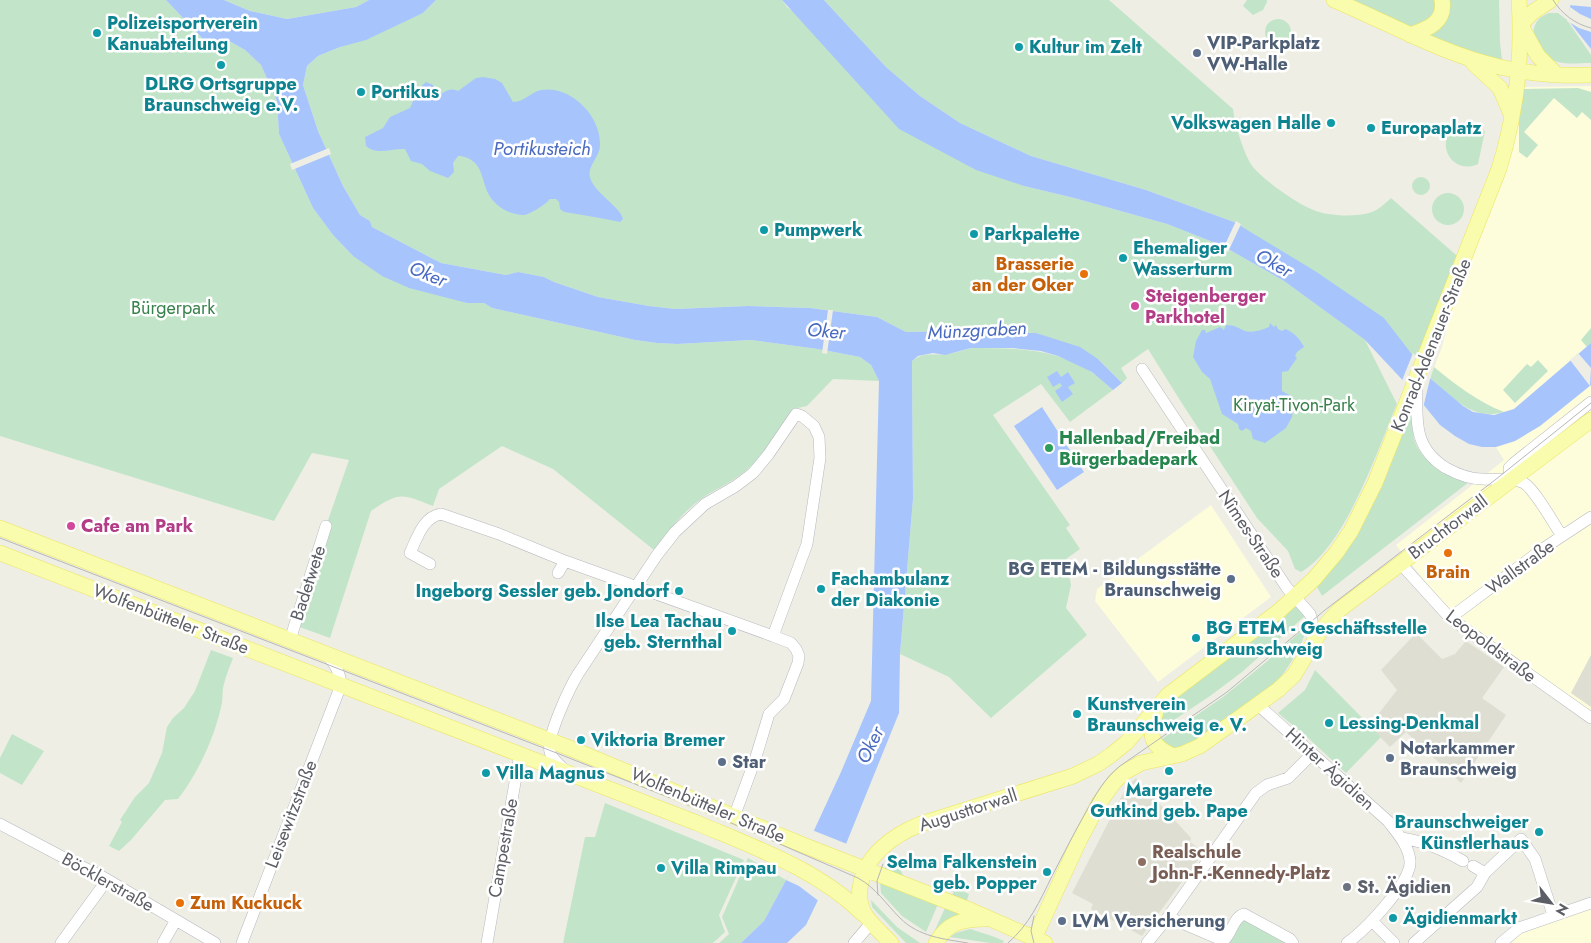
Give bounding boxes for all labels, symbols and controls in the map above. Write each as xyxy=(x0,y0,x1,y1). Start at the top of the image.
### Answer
place label: Polizeisportverein Kanuabteilung xyxy=(107,10,258,57)
marker: Polizeisportverein Kanuabteilung xyxy=(91,27,103,39)
place label: VIP-Parkplatz VW-Halle xyxy=(1206,30,1321,77)
place label: Kultur im Zelt xyxy=(1029,34,1142,60)
marker: Kultur im Zelt xyxy=(1013,41,1025,53)
marker: VIP-Parkplatz VW-Halle xyxy=(1191,47,1203,59)
marker: DLRG Ortsgruppe Braunschweig e.V. xyxy=(215,59,227,71)
place label: DLRG Ortsgruppe Braunschweig e.V. xyxy=(144,71,298,118)
place label: Portikus xyxy=(371,79,439,105)
marker: Portikus xyxy=(355,86,367,98)
place label: Volkswagen Halle xyxy=(1170,110,1321,136)
place label: Europaplatz xyxy=(1381,115,1482,141)
marker: Volkswagen Halle xyxy=(1325,117,1337,129)
marker: Europaplatz xyxy=(1365,122,1377,134)
water label: Portikusteich xyxy=(493,135,591,162)
place label: Pumpwerk xyxy=(774,217,863,243)
place label: Parkpalette xyxy=(984,221,1080,247)
marker: Pumpwerk xyxy=(758,224,770,236)
marker: Parkpalette xyxy=(968,228,980,240)
place label: Ehemaliger Wasserturm xyxy=(1133,235,1232,282)
water label: Oker xyxy=(1251,242,1299,285)
place label: Brasserie an der Oker xyxy=(972,251,1075,298)
marker: Ehemaliger Wasserturm xyxy=(1117,252,1129,264)
water label: Oker xyxy=(405,254,452,294)
street label: Konrad-Adenauer-Straße xyxy=(1384,255,1478,435)
marker: Brasserie an der Oker xyxy=(1078,268,1090,280)
place label: Steigenberger Parkhotel xyxy=(1145,283,1267,330)
park label: Bürgerpark xyxy=(131,295,215,321)
marker: Steigenberger Parkhotel xyxy=(1129,300,1141,312)
water label: Münzgraben xyxy=(927,314,1027,346)
water label: Oker xyxy=(806,316,848,346)
park label: Kiryat-Tivon-Park xyxy=(1233,392,1355,418)
place label: Hallenbad/Freibad Bürgerbadepark xyxy=(1059,425,1220,472)
marker: Hallenbad/Freibad Bürgerbadepark xyxy=(1043,442,1055,454)
street label: Nîmes-Straße xyxy=(1212,485,1290,583)
street label: Bruchtorwall xyxy=(1403,488,1493,566)
place label: Cafe am Park xyxy=(81,513,194,539)
marker: Cafe am Park xyxy=(65,520,77,532)
street label: Wallstraße xyxy=(1480,533,1560,601)
street label: Badetwete xyxy=(284,542,332,624)
marker: Brain xyxy=(1442,547,1454,559)
place label: BG ETEM - Bildungsstätte Braunschweig xyxy=(1008,556,1221,603)
place label: Brain xyxy=(1426,559,1470,585)
place label: Fachambulanz der Diakonie xyxy=(831,566,950,613)
marker: BG ETEM - Bildungsstätte Braunschweig xyxy=(1225,573,1237,585)
street label: Wolfenbütteler Straße xyxy=(89,577,253,661)
place label: Ingeborg Sessler geb. Jondorf xyxy=(415,578,670,604)
marker: Fachambulanz der Diakonie xyxy=(815,583,827,595)
marker: Ingeborg Sessler geb. Jondorf xyxy=(673,585,685,597)
street label: Leopoldstraße xyxy=(1440,603,1542,689)
place label: Ilse Lea Tachau geb. Sternthal xyxy=(595,608,722,655)
place label: BG ETEM - Geschäftsstelle Braunschweig xyxy=(1206,615,1427,662)
marker: Ilse Lea Tachau geb. Sternthal xyxy=(726,625,738,637)
marker: BG ETEM - Geschäftsstelle Braunschweig xyxy=(1190,632,1202,644)
place label: Kunstverein Braunschweig e. V. xyxy=(1087,691,1247,738)
marker: Kunstverein Braunschweig e. V. xyxy=(1071,708,1083,720)
place label: Lessing-Denkmal xyxy=(1339,710,1479,736)
marker: Lessing-Denkmal xyxy=(1323,717,1335,729)
water label: Oker xyxy=(849,720,891,768)
street label: Hinter Ägidien xyxy=(1279,722,1381,816)
place label: Viktoria Bremer xyxy=(590,727,726,753)
marker: Viktoria Bremer xyxy=(575,734,587,746)
place label: Notarkammer Braunschweig xyxy=(1400,735,1517,782)
place label: Star xyxy=(732,749,767,775)
marker: Notarkammer Braunschweig xyxy=(1384,752,1396,764)
street label: Leisewitzstraße xyxy=(258,756,324,872)
marker: Star xyxy=(716,756,728,768)
place label: Villa Magnus xyxy=(495,760,605,786)
street label: Wolfenbütteler Straße xyxy=(627,761,789,849)
marker: Margarete Gutkind geb. Pape xyxy=(1163,765,1175,777)
marker: Villa Magnus xyxy=(480,767,492,779)
place label: Margarete Gutkind geb. Pape xyxy=(1090,777,1248,824)
street label: Augusttorwall xyxy=(915,782,1021,838)
street label: Campestraße xyxy=(481,796,525,900)
place label: Braunschweiger Künstlerhaus xyxy=(1395,809,1530,856)
marker: Braunschweiger Künstlerhaus xyxy=(1533,826,1545,838)
place label: Realschule John-F.-Kennedy-Platz xyxy=(1149,839,1331,886)
street label: Böcklerstraße xyxy=(57,846,159,918)
place label: Selma Falkenstein geb. Popper xyxy=(886,849,1038,896)
place label: Villa Rimpau xyxy=(670,855,777,881)
marker: Realschule John-F.-Kennedy-Platz xyxy=(1136,856,1148,868)
marker: Villa Rimpau xyxy=(655,862,667,874)
marker: Selma Falkenstein geb. Popper xyxy=(1041,866,1053,878)
place label: St. Ägidien xyxy=(1357,874,1451,900)
north arrow xyxy=(1526,878,1576,928)
marker: St. Ägidien xyxy=(1341,881,1353,893)
place label: Zum Kuckuck xyxy=(190,890,303,916)
marker: Zum Kuckuck xyxy=(174,897,186,909)
text: N xyxy=(1551,900,1574,920)
place label: Ägidienmarkt xyxy=(1402,905,1517,931)
place label: LVM Versicherung xyxy=(1072,908,1226,934)
marker: Ägidienmarkt xyxy=(1387,912,1399,924)
marker: LVM Versicherung xyxy=(1056,915,1068,927)

